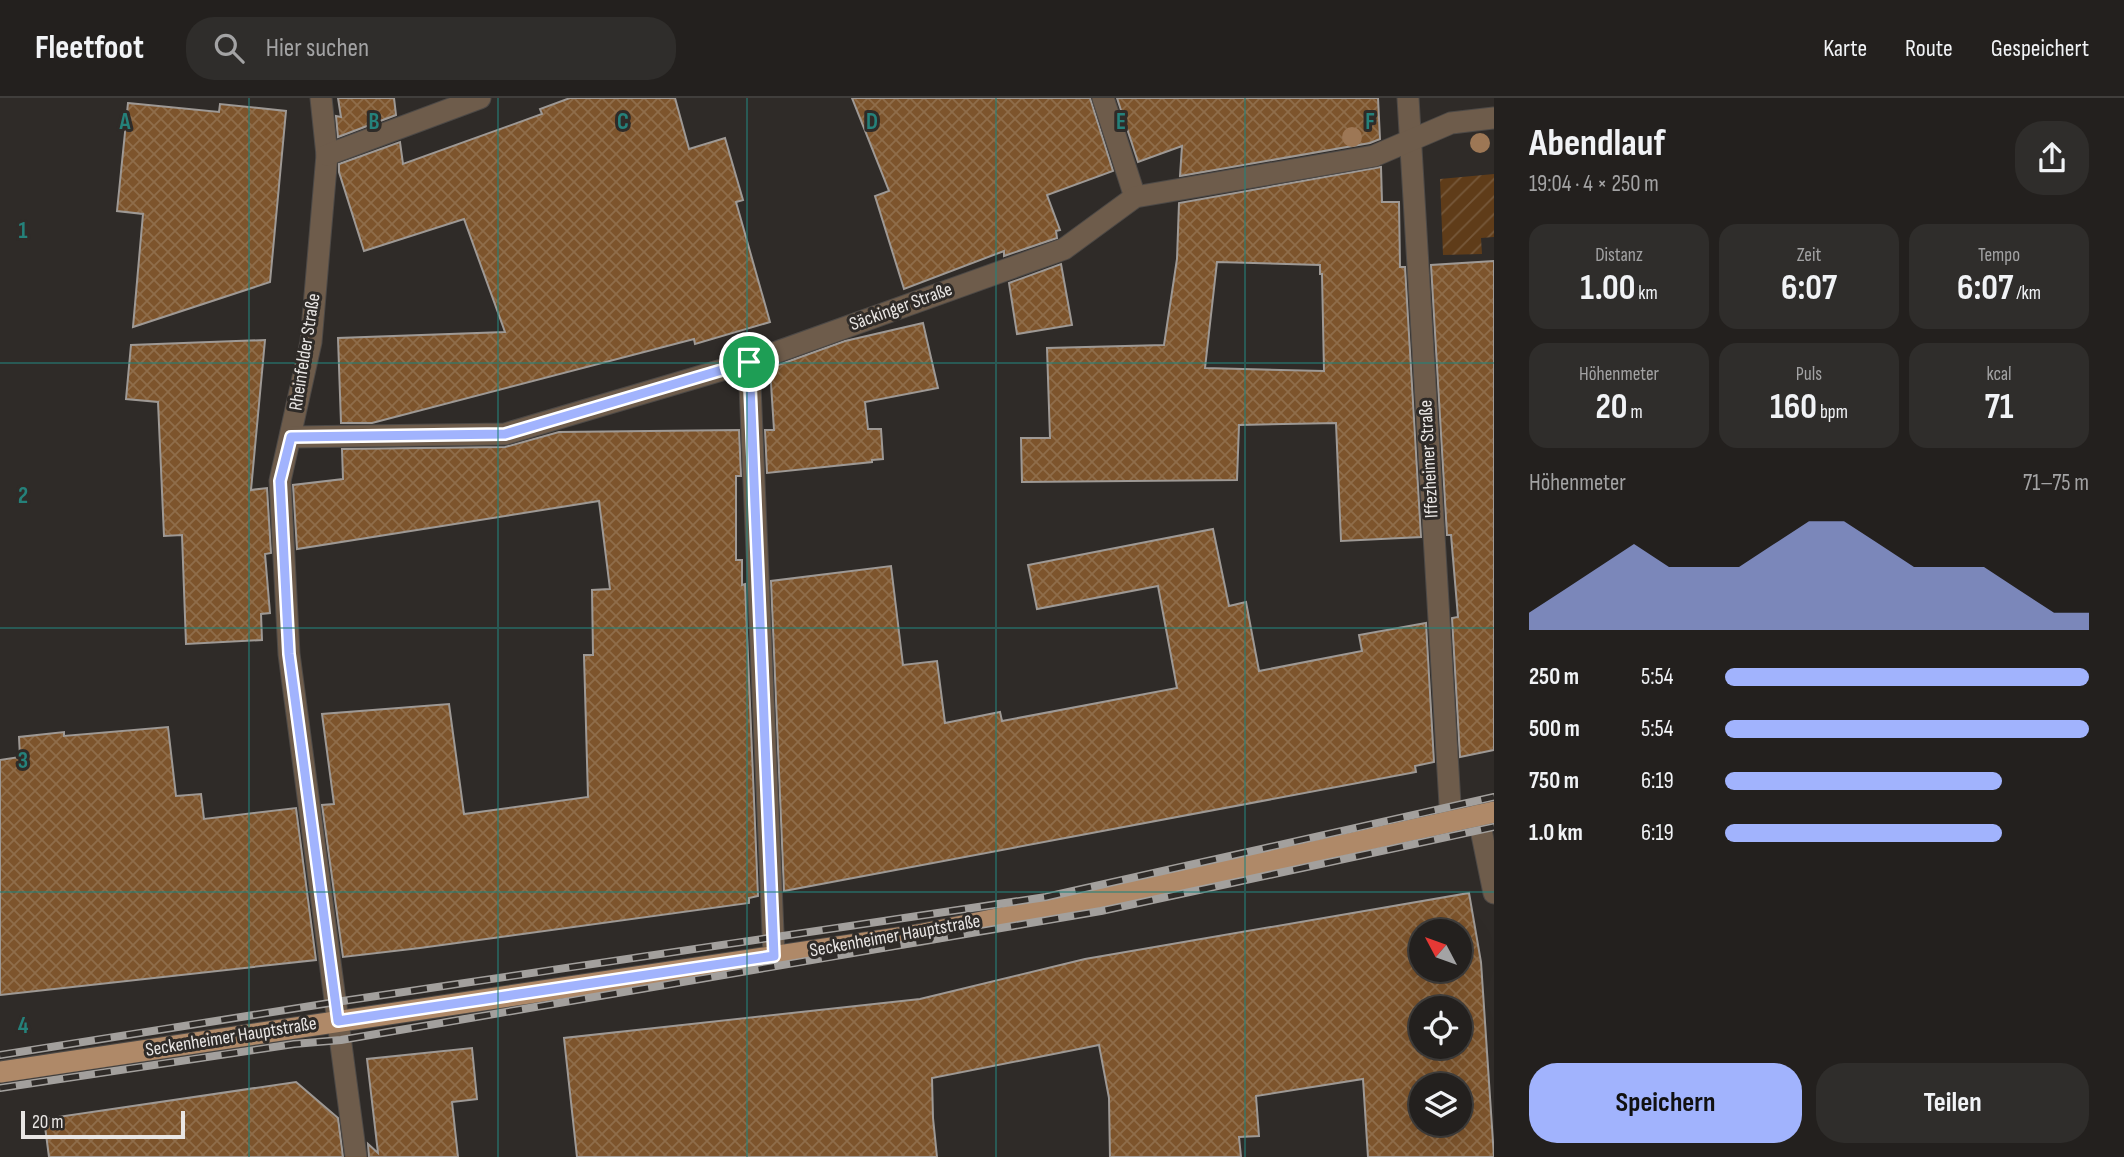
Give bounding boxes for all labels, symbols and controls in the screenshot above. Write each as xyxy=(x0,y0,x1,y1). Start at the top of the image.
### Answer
search box xyxy=(186,17,676,80)
text: Fleetfoot xyxy=(35,28,144,68)
icon: search xyxy=(210,29,248,67)
text: Hier suchen xyxy=(266,33,369,64)
text: Karte xyxy=(1823,34,1867,63)
text: Route xyxy=(1905,34,1953,63)
text: Gespeichert xyxy=(1991,34,2089,63)
text: A xyxy=(119,108,132,136)
text: B xyxy=(369,108,380,136)
text: C xyxy=(617,108,629,136)
text: D xyxy=(866,108,878,136)
text: E xyxy=(1116,108,1126,136)
text: F xyxy=(1365,108,1375,136)
text: Abendlauf xyxy=(1529,121,1665,166)
button: share xyxy=(2015,121,2089,195)
text: 19:04 · 4 × 250 m xyxy=(1529,170,1659,198)
text: 1 xyxy=(18,217,28,245)
text: Distanz xyxy=(1595,244,1643,267)
text: Zeit xyxy=(1797,244,1821,267)
text: Tempo xyxy=(1978,244,2020,267)
text: 1.00 xyxy=(1580,267,1635,310)
text: 6:07 xyxy=(1781,267,1837,310)
text: 6:07 xyxy=(1957,267,2013,310)
street label: Säckinger Straße xyxy=(847,278,955,336)
text: km xyxy=(1635,282,1658,305)
text: /km xyxy=(2013,282,2041,305)
street label: Rheinfelder Straße xyxy=(284,292,326,412)
pin xyxy=(719,332,779,392)
icon: arrive xyxy=(730,343,768,381)
text: Höhenmeter xyxy=(1579,363,1659,386)
text: Puls xyxy=(1796,363,1822,386)
text: kcal xyxy=(1986,363,2012,386)
text: 20 xyxy=(1595,386,1627,429)
text: 160 xyxy=(1770,386,1817,429)
text: 71 xyxy=(1984,386,2014,429)
street label: Iffezheimer Straße xyxy=(1414,399,1444,519)
text: m xyxy=(1627,401,1643,424)
text: bpm xyxy=(1817,401,1848,424)
text: Höhenmeter xyxy=(1529,469,1626,497)
text: 71–75 m xyxy=(2023,469,2089,497)
text: 2 xyxy=(18,482,28,510)
text: 250 m xyxy=(1529,663,1579,691)
text: 5:54 xyxy=(1641,663,1673,691)
text: 500 m xyxy=(1529,715,1580,743)
text: 5:54 xyxy=(1641,715,1673,743)
text: 3 xyxy=(18,747,28,775)
text: 750 m xyxy=(1529,767,1579,795)
text: 6:19 xyxy=(1641,767,1674,795)
text: 1.0 km xyxy=(1529,819,1583,847)
text: 6:19 xyxy=(1641,819,1674,847)
street label: Seckenheimer Hauptstraße xyxy=(808,910,982,962)
north arrow xyxy=(1409,919,1472,982)
map controls xyxy=(1409,919,1472,1136)
button: locate xyxy=(1409,996,1472,1059)
text: 4 xyxy=(18,1012,29,1040)
street label: Seckenheimer Hauptstraße xyxy=(144,1012,318,1062)
button: Speichern xyxy=(1529,1063,1802,1143)
button: Teilen xyxy=(1816,1063,2089,1143)
button: layers xyxy=(1409,1073,1472,1136)
scale bar xyxy=(21,1108,186,1140)
text: 20 m xyxy=(32,1111,64,1134)

